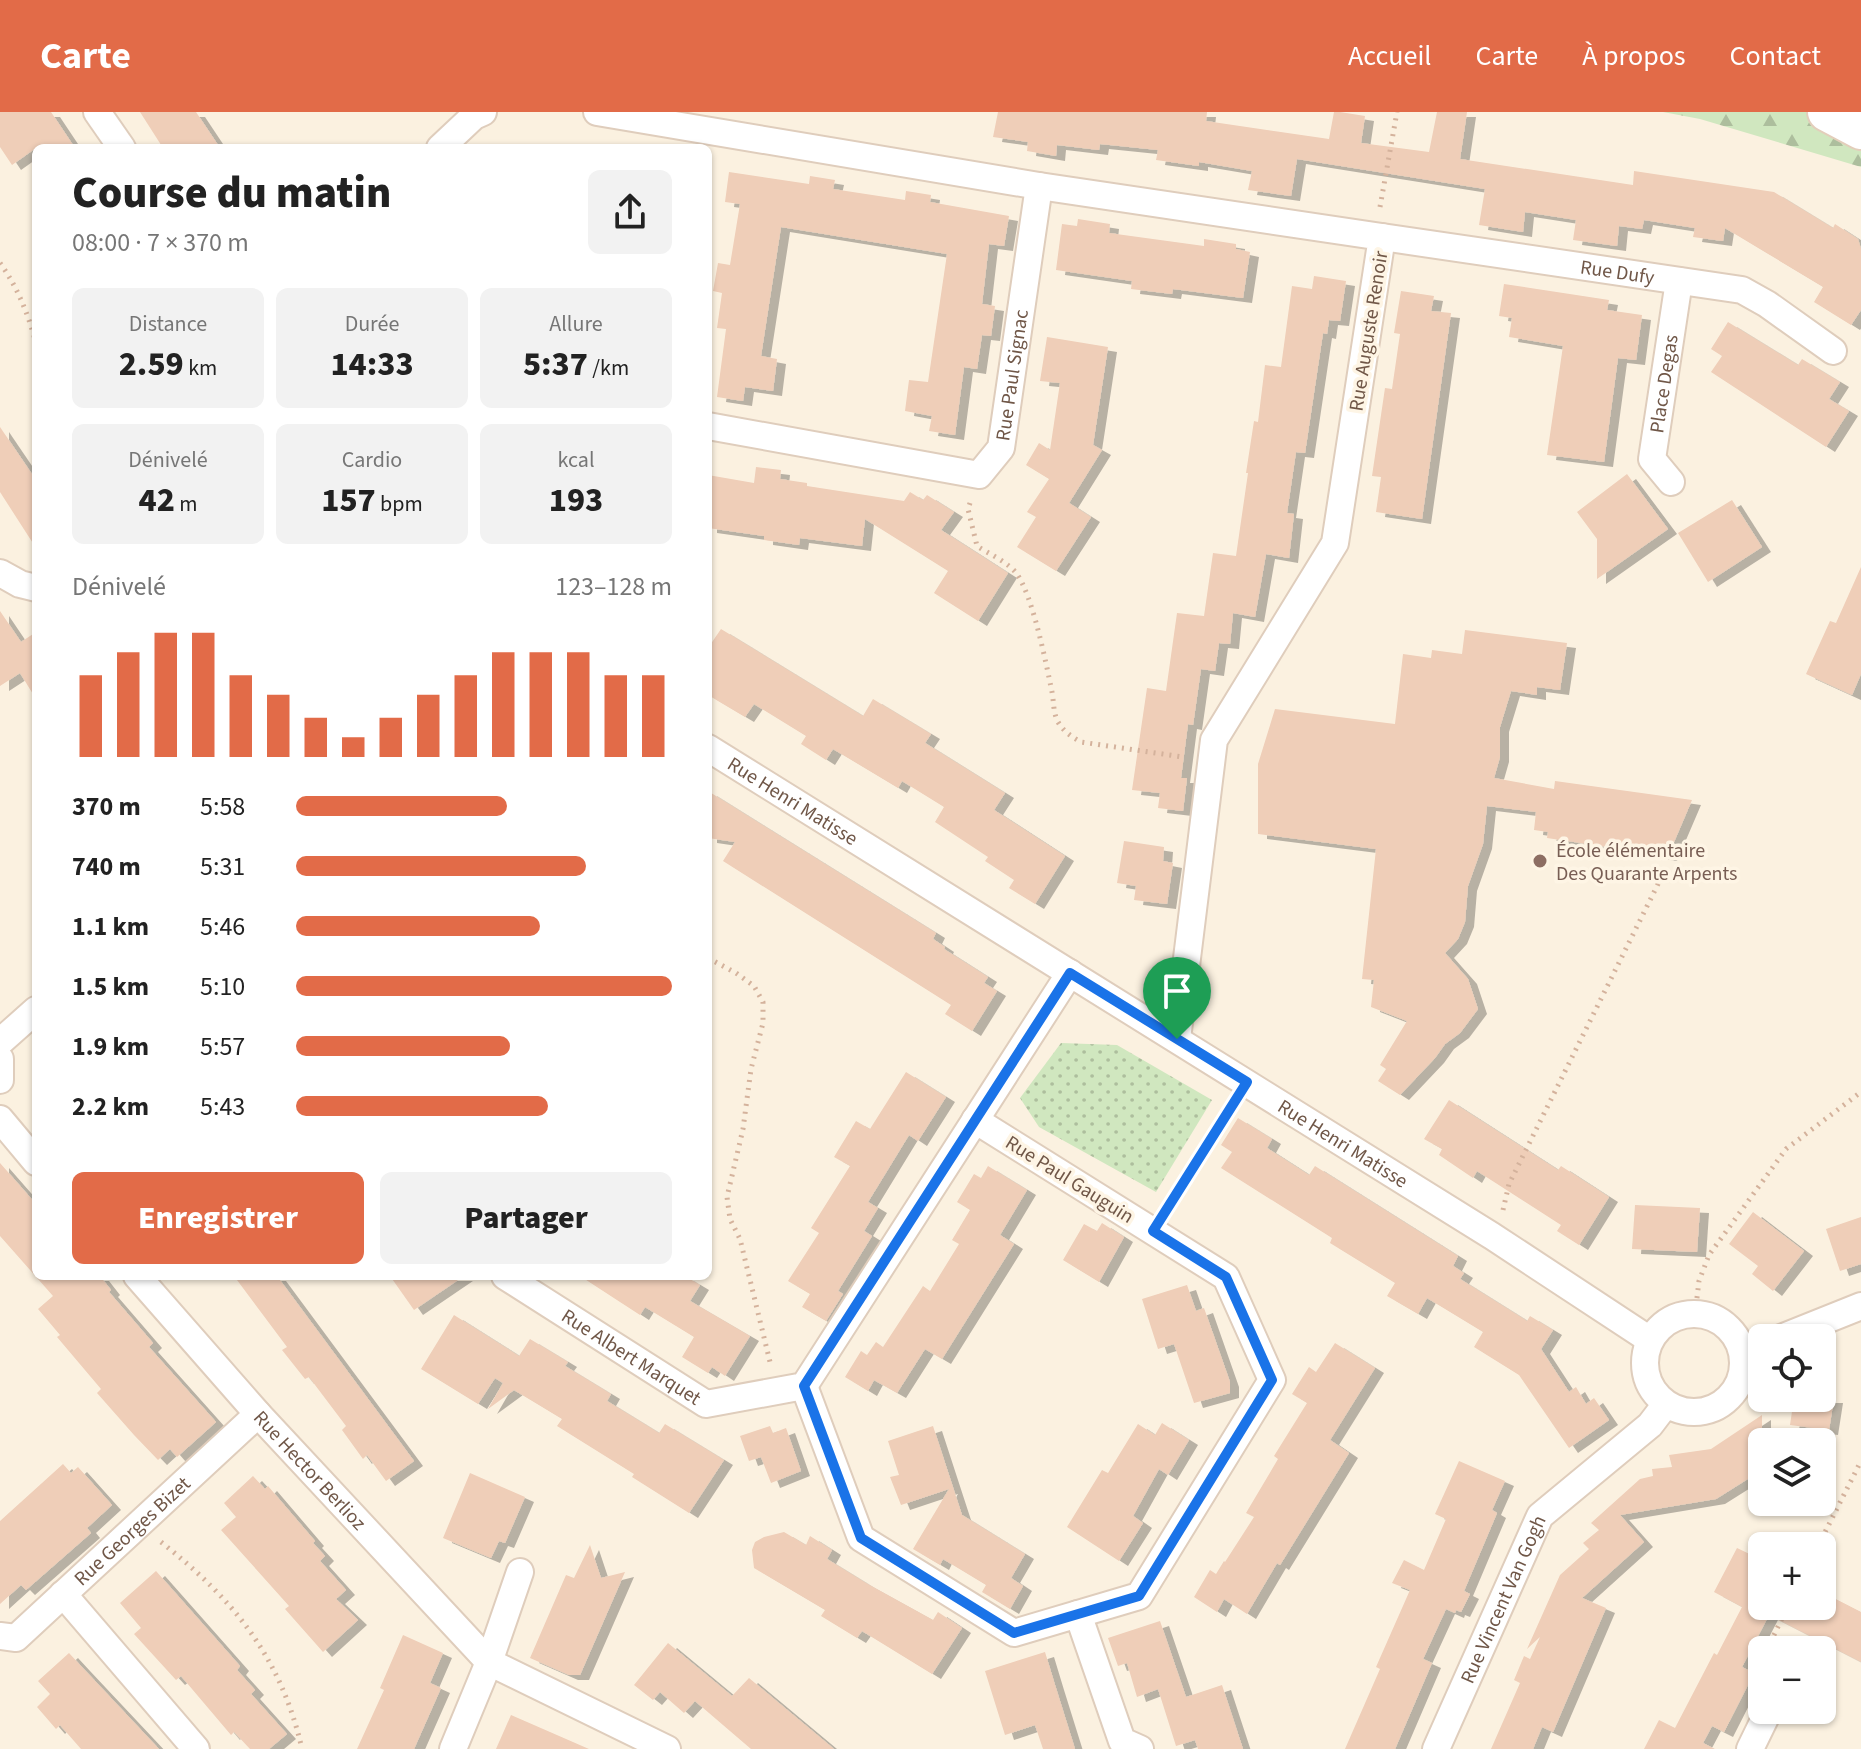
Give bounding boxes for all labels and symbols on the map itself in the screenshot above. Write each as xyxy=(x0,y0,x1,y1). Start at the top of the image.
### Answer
street label: Rue Auguste Renoir xyxy=(1342,249,1395,413)
street label: Rue Dufy xyxy=(1578,253,1657,292)
street label: Rue Paul Signac xyxy=(989,307,1036,443)
street label: Place Degas xyxy=(1643,333,1686,435)
street label: Rue Henri Matisse xyxy=(722,751,863,853)
place label: École élémentaire Des Quarante Arpents xyxy=(1556,837,1737,888)
marker: École élémentaire Des Quarante Arpents xyxy=(1531,852,1549,870)
pin xyxy=(1143,957,1211,1039)
street label: Rue Henri Matisse xyxy=(1272,1093,1413,1195)
street label: Rue Paul Gauguin xyxy=(1000,1129,1139,1231)
street label: Rue Albert Marquet xyxy=(556,1302,707,1413)
street label: Rue Hector Berlioz xyxy=(247,1405,372,1537)
street label: Rue Georges Bizet xyxy=(68,1470,197,1593)
street label: Rue Vincent Van Gogh xyxy=(1454,1511,1554,1688)

